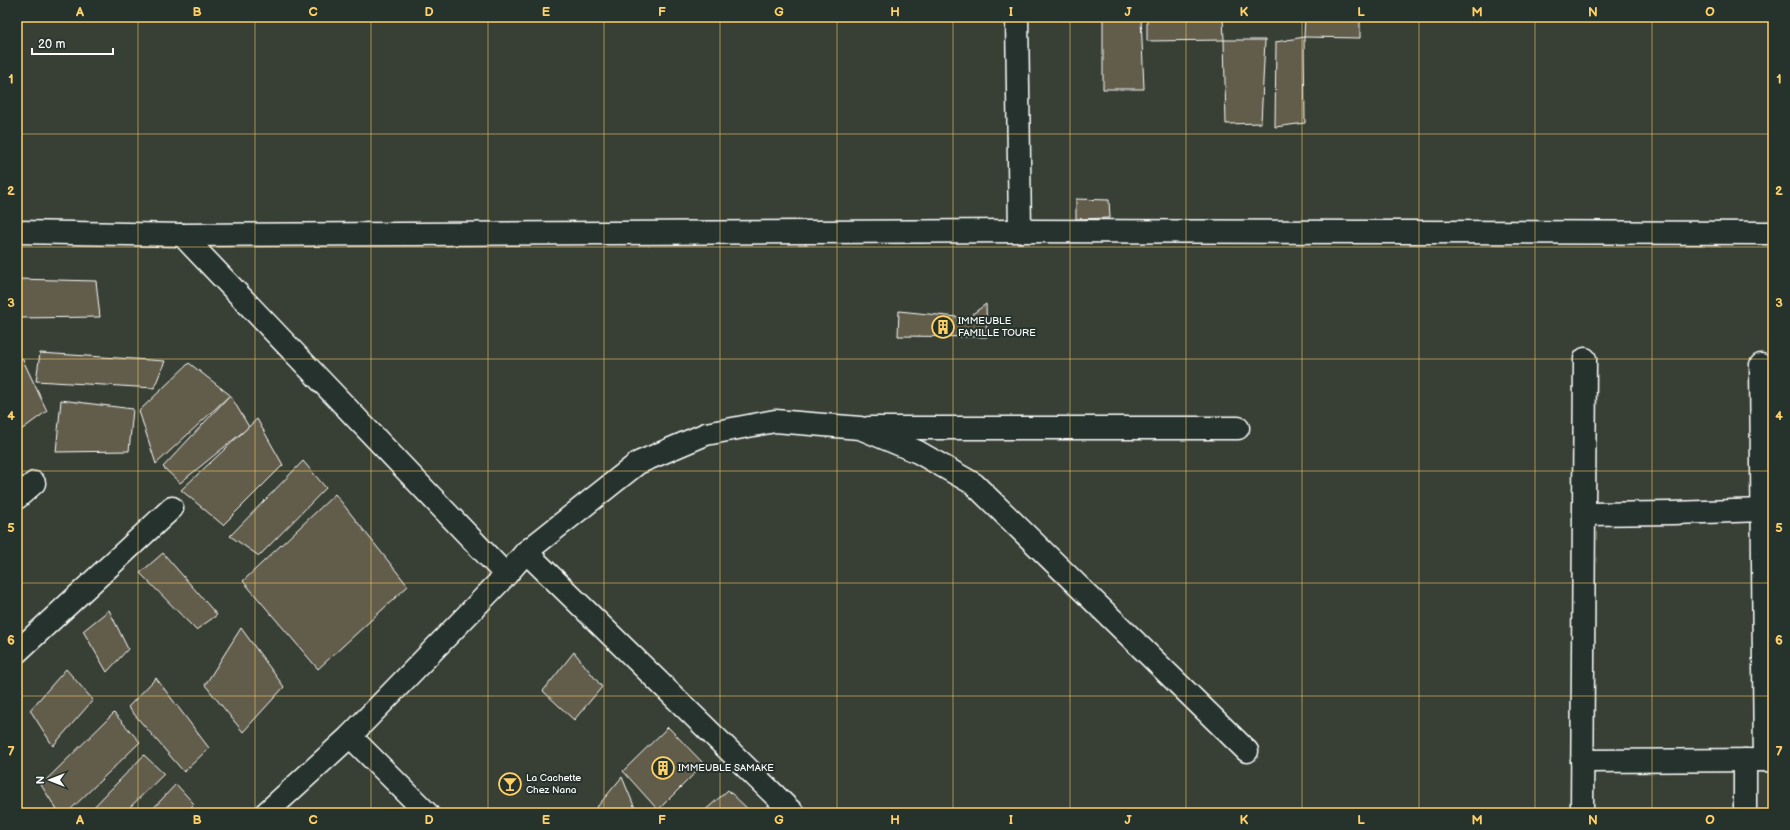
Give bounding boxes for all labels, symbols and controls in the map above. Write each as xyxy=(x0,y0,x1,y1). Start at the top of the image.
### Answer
text: A xyxy=(75,4,84,20)
text: B xyxy=(192,4,202,20)
text: C xyxy=(308,4,318,20)
text: D xyxy=(424,4,434,20)
text: E xyxy=(542,4,551,20)
text: F xyxy=(658,4,666,20)
text: G xyxy=(774,4,784,20)
text: H xyxy=(890,4,900,20)
text: I xyxy=(1009,4,1013,20)
text: J xyxy=(1124,4,1132,20)
text: K xyxy=(1240,4,1249,20)
text: L xyxy=(1357,4,1365,20)
text: M xyxy=(1471,4,1483,20)
text: N xyxy=(1588,4,1598,20)
text: O xyxy=(1705,4,1715,20)
scale bar xyxy=(32,30,113,56)
text: 20 m xyxy=(38,37,65,52)
text: 1 xyxy=(8,71,14,87)
text: 1 xyxy=(1776,71,1782,87)
text: 2 xyxy=(7,183,15,199)
text: 2 xyxy=(1775,183,1783,199)
text: 3 xyxy=(7,295,15,311)
text: 3 xyxy=(1775,295,1783,311)
building icon: IMMEUBLE FAMILLE TOURE xyxy=(930,314,956,340)
place label: IMMEUBLE FAMILLE TOURE xyxy=(958,315,1036,339)
text: 4 xyxy=(7,408,15,424)
text: 4 xyxy=(1775,408,1783,424)
text: 5 xyxy=(7,520,15,536)
text: 5 xyxy=(1775,520,1783,536)
text: 6 xyxy=(7,632,15,648)
text: 6 xyxy=(1775,632,1783,648)
text: 7 xyxy=(7,744,15,760)
text: 7 xyxy=(1775,744,1783,760)
building icon: IMMEUBLE SAMAKE xyxy=(650,755,676,781)
north arrow xyxy=(30,760,70,800)
place label: IMMEUBLE SAMAKE xyxy=(678,762,774,774)
bar icon: La Cachette Chez Nana xyxy=(497,771,523,797)
place label: La Cachette Chez Nana xyxy=(526,772,581,796)
text: N xyxy=(34,776,47,784)
text: A xyxy=(75,812,84,828)
text: B xyxy=(192,812,202,828)
text: C xyxy=(308,812,318,828)
text: D xyxy=(424,812,434,828)
text: E xyxy=(542,812,551,828)
text: F xyxy=(658,812,666,828)
text: G xyxy=(774,812,784,828)
text: H xyxy=(890,812,900,828)
text: I xyxy=(1009,812,1013,828)
text: J xyxy=(1124,812,1132,828)
text: K xyxy=(1240,812,1249,828)
text: L xyxy=(1357,812,1365,828)
text: M xyxy=(1471,812,1483,828)
text: N xyxy=(1588,812,1598,828)
text: O xyxy=(1705,812,1715,828)

